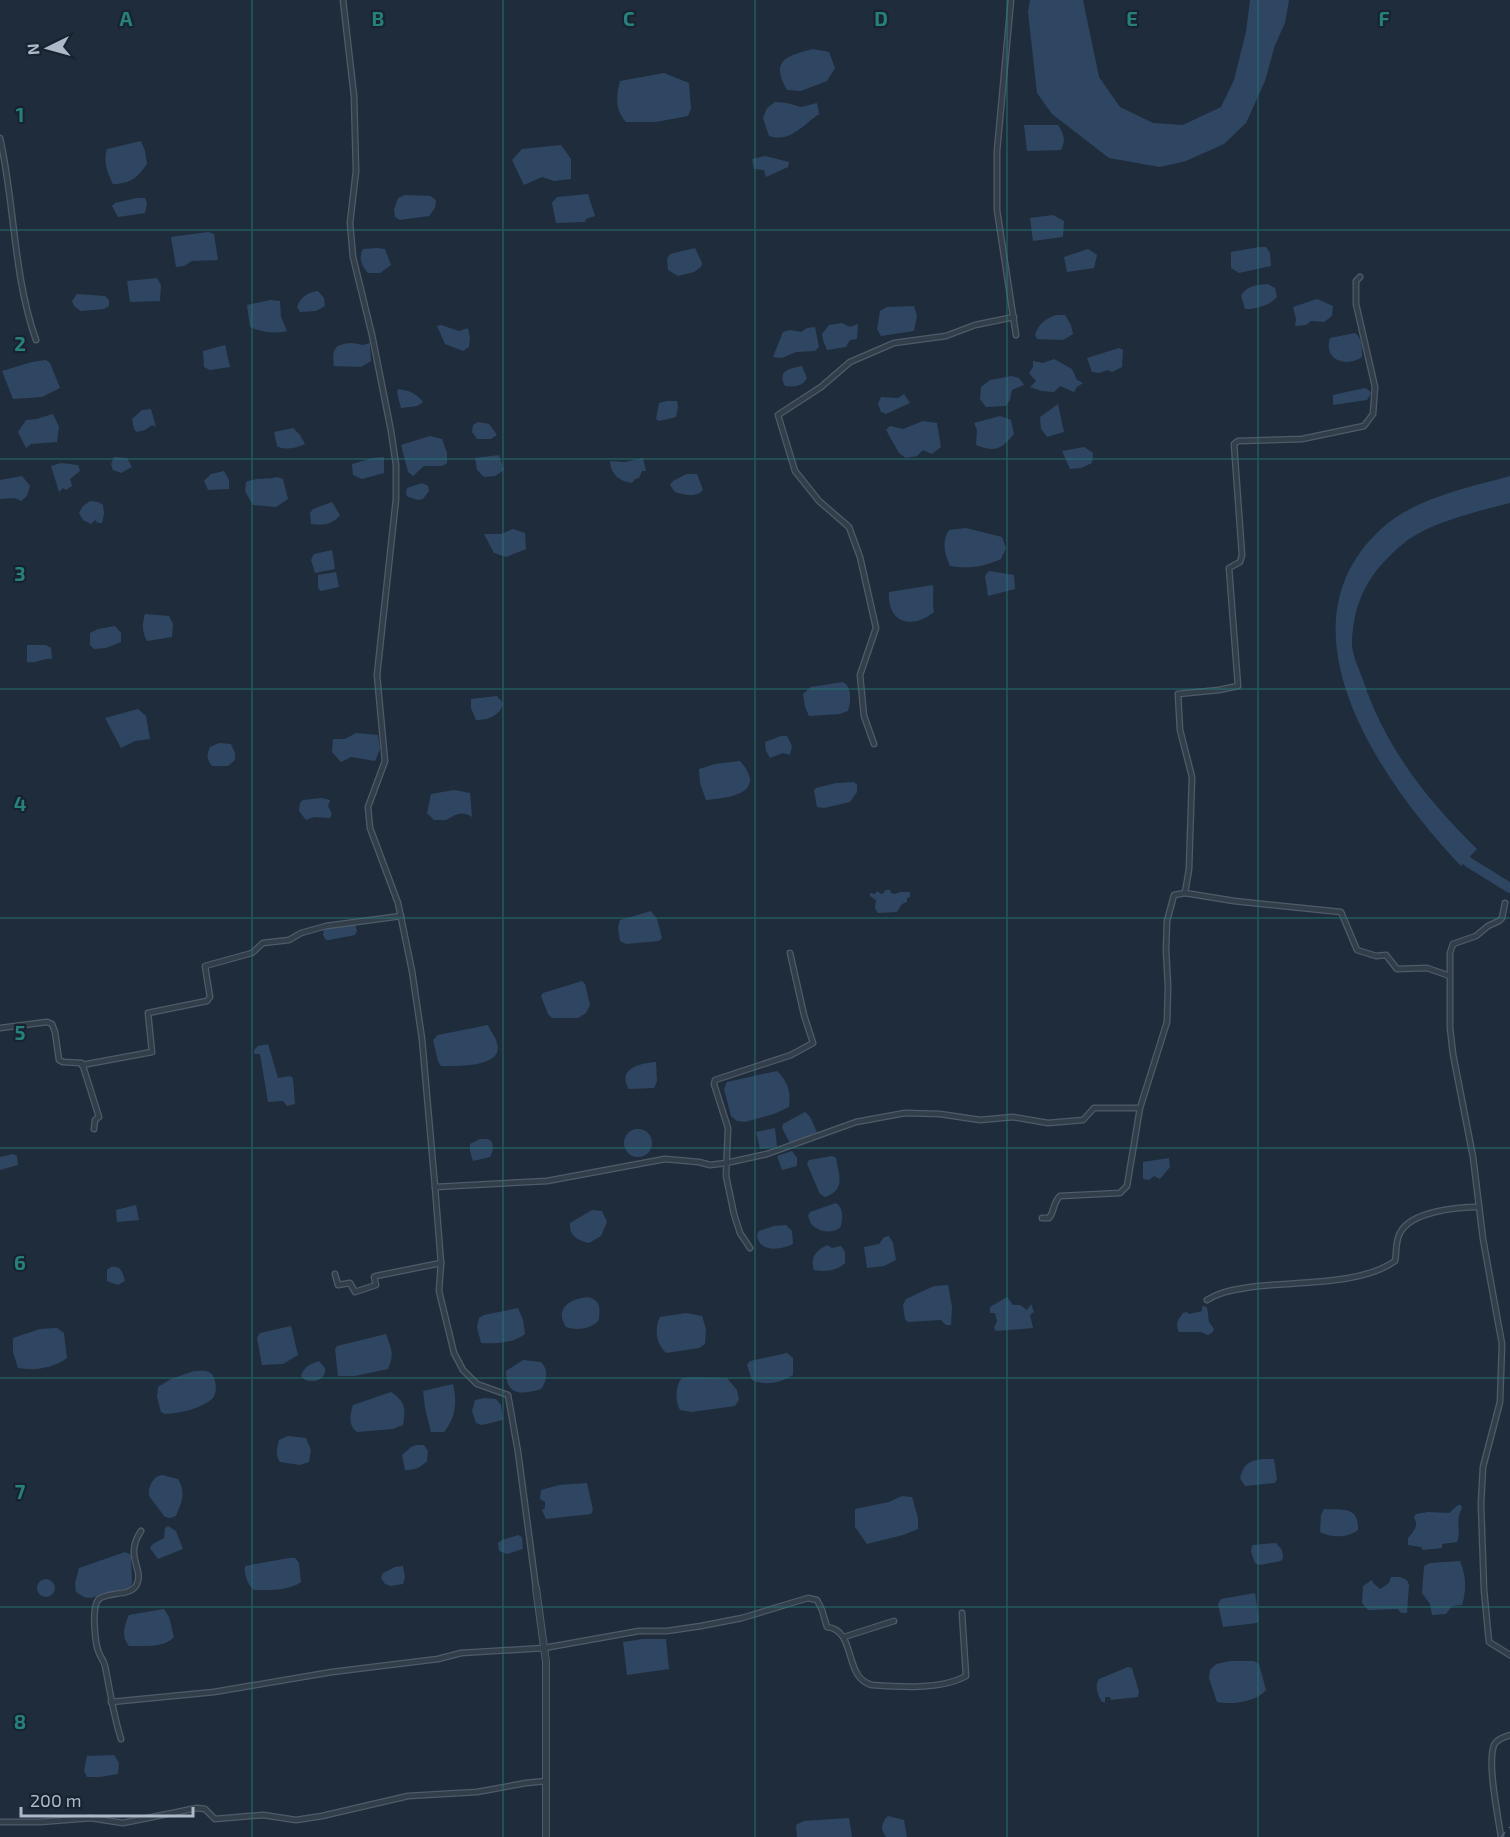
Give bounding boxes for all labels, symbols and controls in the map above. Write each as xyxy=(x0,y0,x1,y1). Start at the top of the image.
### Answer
text: A xyxy=(119,6,133,30)
text: B xyxy=(372,6,384,30)
text: C xyxy=(623,6,635,30)
text: D xyxy=(874,6,888,30)
text: E xyxy=(1126,6,1138,30)
text: F xyxy=(1378,6,1390,30)
north arrow xyxy=(18,18,78,78)
text: N xyxy=(23,43,43,56)
text: 1 xyxy=(16,102,24,126)
text: 2 xyxy=(14,331,26,355)
text: 3 xyxy=(14,561,26,585)
text: 4 xyxy=(14,791,27,815)
text: 5 xyxy=(14,1020,26,1044)
text: 6 xyxy=(14,1250,26,1274)
text: 7 xyxy=(15,1479,26,1503)
text: 8 xyxy=(14,1709,26,1733)
scale bar xyxy=(21,1780,194,1818)
text: 200 m xyxy=(30,1789,82,1811)

